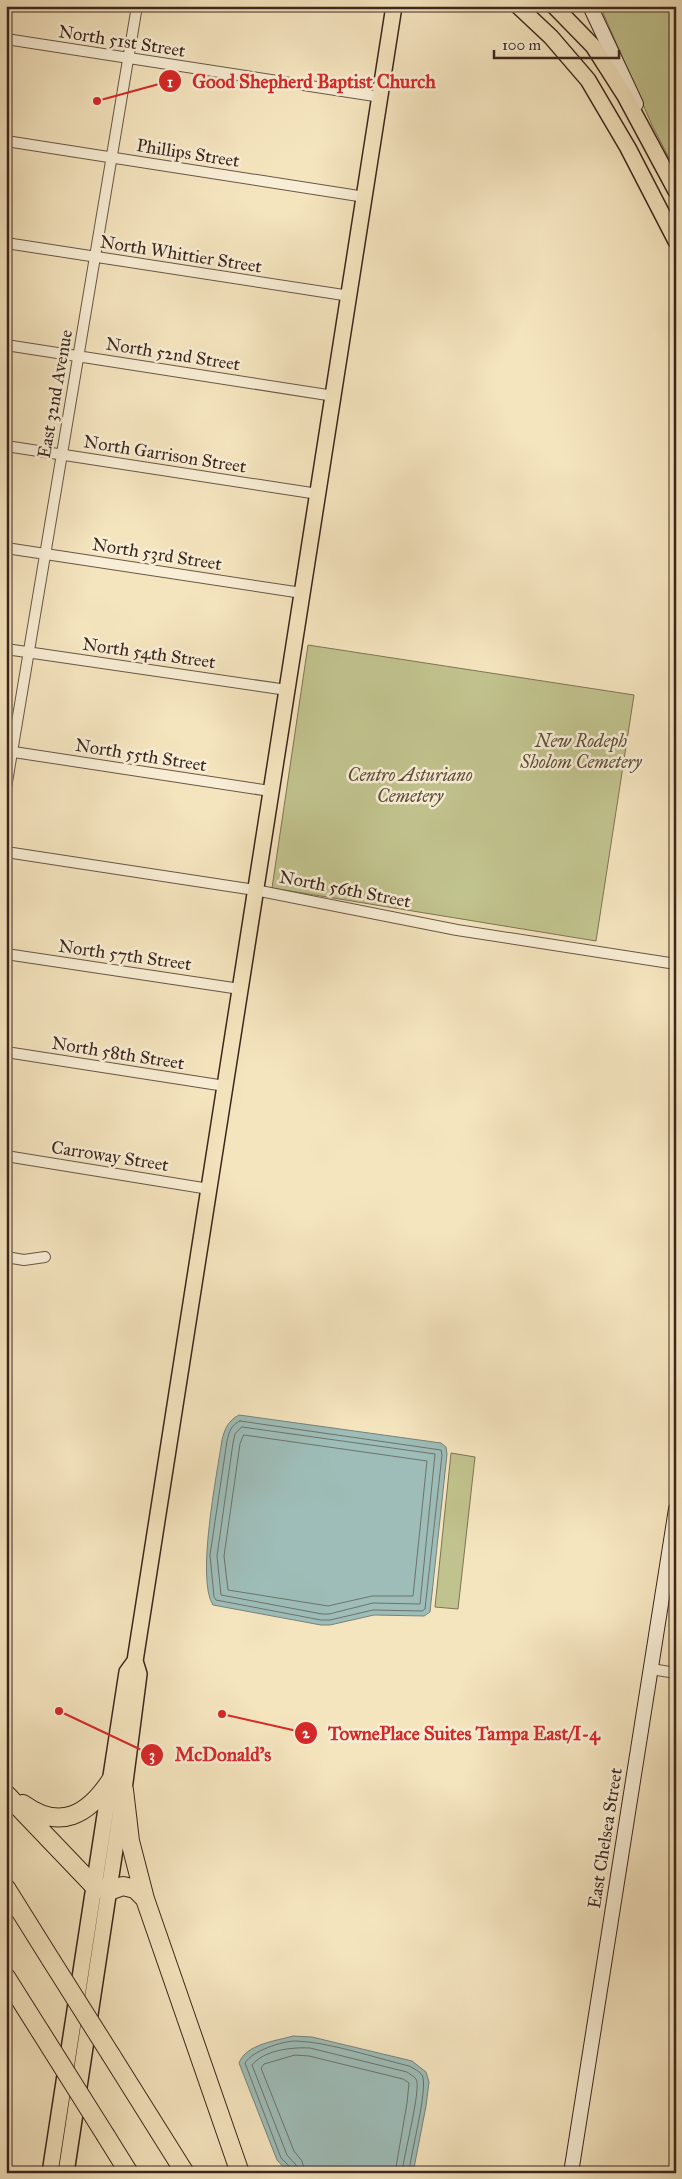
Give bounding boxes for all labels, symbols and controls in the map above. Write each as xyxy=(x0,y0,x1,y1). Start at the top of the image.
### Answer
street label: North 51st Street xyxy=(57,20,188,62)
scale bar xyxy=(494,28,620,60)
text: 100 m xyxy=(502,36,542,54)
callout: Good Shepherd Baptist Church xyxy=(158,64,446,98)
text: Good Shepherd Baptist Church xyxy=(192,70,436,94)
text: 1 xyxy=(167,73,173,91)
street label: Phillips Street xyxy=(135,134,242,172)
street label: North Whittier Street xyxy=(98,230,264,278)
street label: East 32nd Avenue xyxy=(33,328,77,460)
street label: North 52nd Street xyxy=(104,333,242,376)
street label: North Garrison Street xyxy=(82,430,249,478)
street label: North 53rd Street xyxy=(91,533,224,575)
street label: North 54th Street xyxy=(81,633,217,673)
park label: New Rodeph Sholom Cemetery xyxy=(519,730,643,773)
street label: North 55th Street xyxy=(74,734,209,776)
park label: Centro Asturiano Cemetery xyxy=(348,764,473,807)
street label: North 56th Street xyxy=(277,865,413,913)
street label: North 57th Street xyxy=(57,935,194,975)
street label: North 58th Street xyxy=(50,1032,187,1074)
street label: Carroway Street xyxy=(50,1136,171,1176)
callout: TownePlace Suites Tampa East/I-4 xyxy=(293,1716,610,1750)
text: TownePlace Suites Tampa East/I-4 xyxy=(327,1722,601,1746)
text: 2 xyxy=(302,1724,310,1742)
callout: McDonald's xyxy=(139,1738,281,1772)
text: McDonald's xyxy=(175,1743,271,1766)
text: 3 xyxy=(149,1746,155,1765)
street label: East Chelsea Street xyxy=(583,1765,627,1910)

